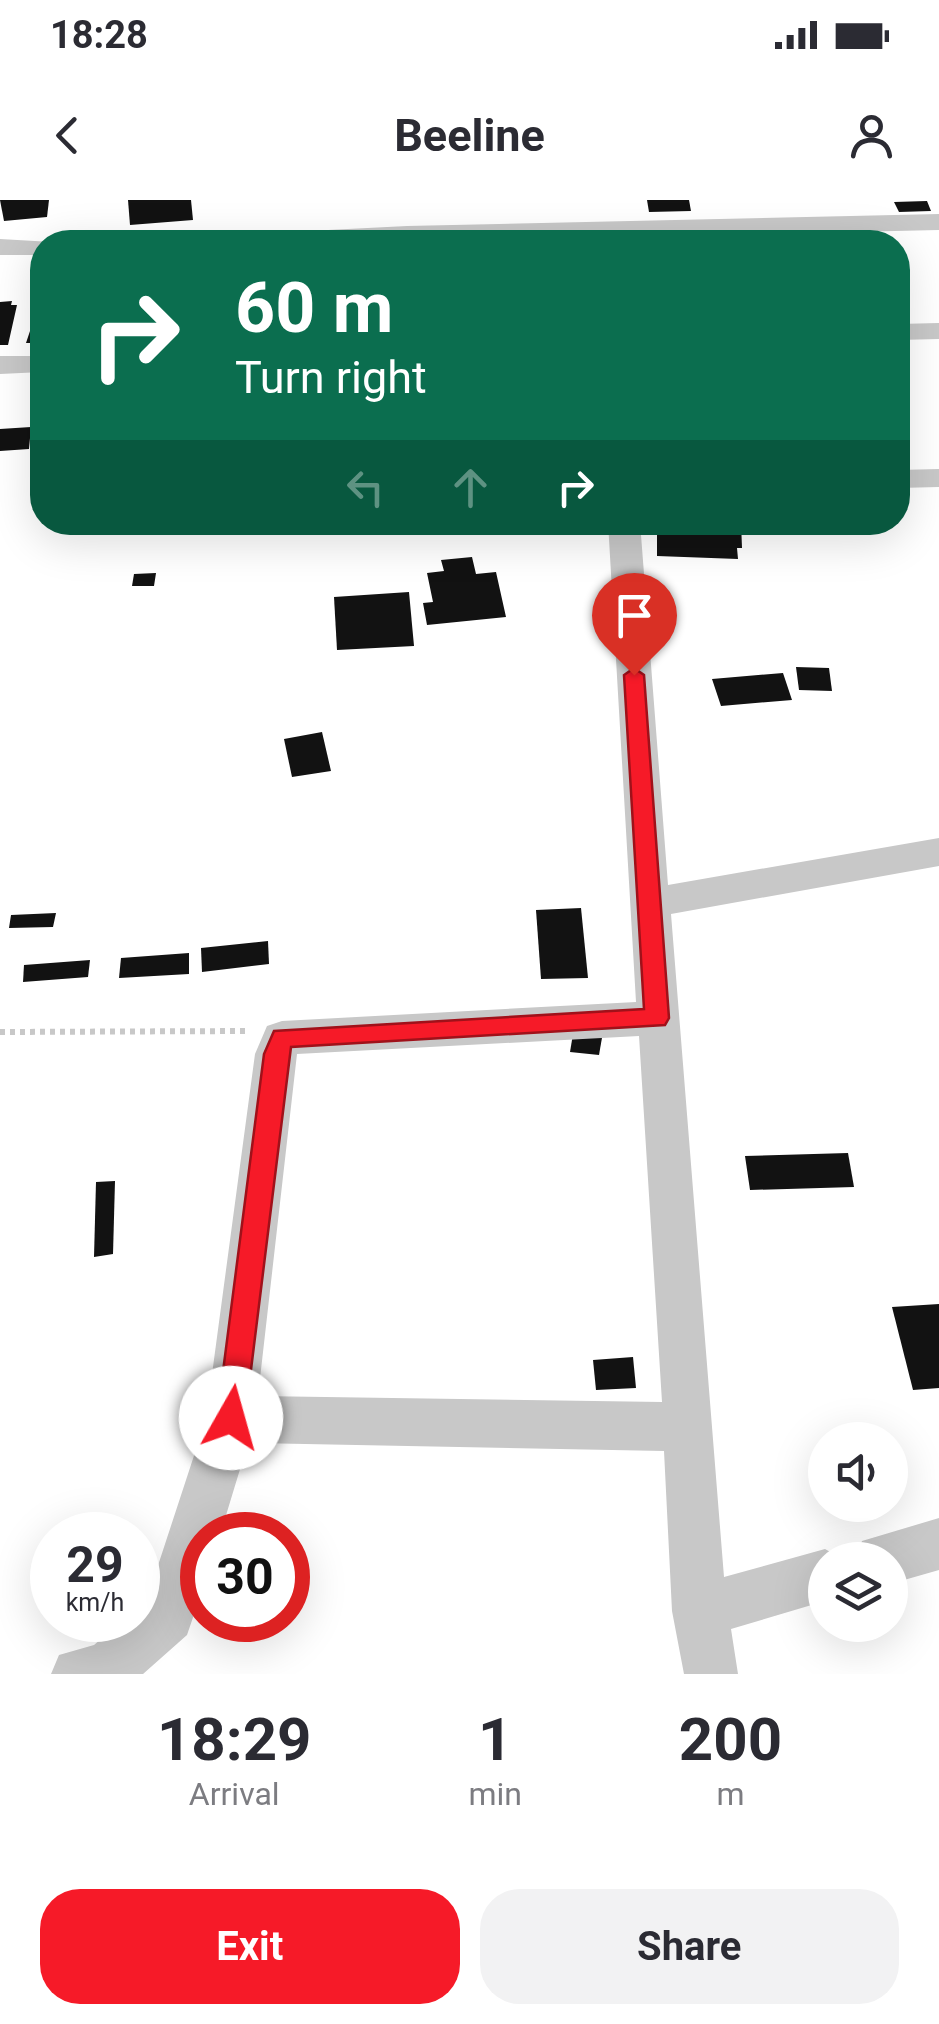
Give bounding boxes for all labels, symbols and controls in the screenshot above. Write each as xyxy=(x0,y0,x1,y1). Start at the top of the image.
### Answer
text: 18:28 xyxy=(50,13,148,57)
icon: back xyxy=(40,108,95,163)
icon: person xyxy=(844,108,899,163)
text: Beeline xyxy=(394,109,545,162)
text: 60 m xyxy=(235,267,393,349)
icon: right xyxy=(70,270,200,400)
text: Turn right xyxy=(235,351,427,404)
icon: left xyxy=(338,460,393,515)
icon: ahead xyxy=(443,460,498,515)
icon: right xyxy=(548,460,603,515)
pin xyxy=(592,573,677,676)
icon: arrive xyxy=(607,588,662,643)
position arrow xyxy=(179,1366,283,1470)
map controls xyxy=(808,1422,908,1642)
button: sound xyxy=(808,1422,908,1522)
speed limit sign: 30 xyxy=(180,1512,310,1642)
text: 29 xyxy=(66,1536,124,1594)
button: layers xyxy=(808,1542,908,1642)
text: km/h xyxy=(66,1588,124,1617)
text: 18:29 xyxy=(157,1704,312,1775)
text: 1 xyxy=(478,1704,512,1775)
text: 200 xyxy=(679,1704,782,1775)
text: Arrival xyxy=(189,1775,280,1813)
text: min xyxy=(468,1775,522,1813)
text: m xyxy=(716,1775,744,1813)
button: Exit xyxy=(40,1889,460,2004)
button: Share xyxy=(480,1889,899,2004)

